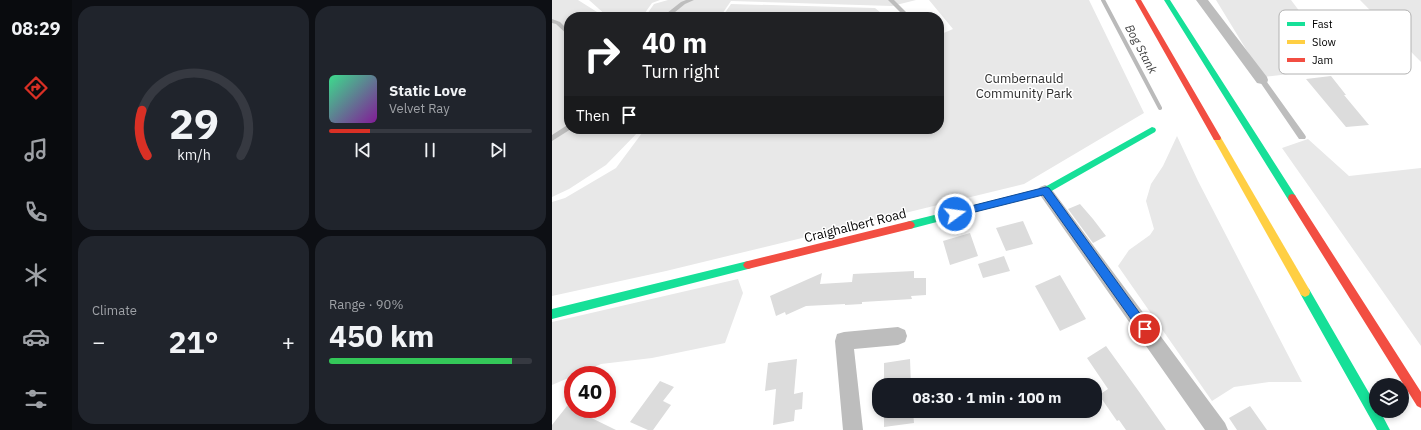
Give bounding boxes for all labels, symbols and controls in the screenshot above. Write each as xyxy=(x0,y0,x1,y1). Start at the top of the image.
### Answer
legend xyxy=(1279,10,1411,74)
text: 08:29 xyxy=(11,17,61,40)
text: Fast xyxy=(1312,17,1333,31)
water label: Bog Stank xyxy=(1122,22,1161,77)
text: 40 m xyxy=(642,24,707,61)
icon: right xyxy=(576,28,628,80)
text: Slow xyxy=(1312,35,1336,49)
text: Jam xyxy=(1312,53,1333,67)
text: Turn right xyxy=(642,60,720,83)
park label: Cumbernauld Community Park xyxy=(976,70,1072,102)
icon: directions xyxy=(22,74,50,102)
text: Static Love xyxy=(389,81,466,100)
text: 29 xyxy=(169,96,218,150)
text: Velvet Ray xyxy=(389,100,450,117)
icon: arrive xyxy=(618,104,640,126)
text: Then xyxy=(576,106,610,125)
icon: music xyxy=(22,136,50,164)
icon: previous xyxy=(352,139,374,161)
icon: pause xyxy=(419,139,441,161)
icon: next xyxy=(487,139,509,161)
text: km/h xyxy=(177,145,210,164)
position arrow xyxy=(934,193,976,235)
icon: phone xyxy=(22,198,50,226)
street label: Craighalbert Road xyxy=(802,205,908,246)
icon: climate xyxy=(22,261,50,289)
text: Range · 90% xyxy=(329,296,403,313)
text: Climate xyxy=(92,302,137,319)
pin xyxy=(1128,312,1162,346)
text: 450 km xyxy=(329,316,434,355)
icon: arrive xyxy=(1134,318,1156,340)
text: 21° xyxy=(168,322,219,361)
icon: car xyxy=(22,323,50,351)
text: − xyxy=(92,327,105,356)
text: + xyxy=(282,327,295,356)
speed limit sign: 40 xyxy=(564,366,616,418)
map controls xyxy=(1369,378,1409,418)
button: layers xyxy=(1369,378,1409,418)
icon: filters xyxy=(22,385,50,413)
text: 08:30 · 1 min · 100 m xyxy=(913,388,1061,407)

